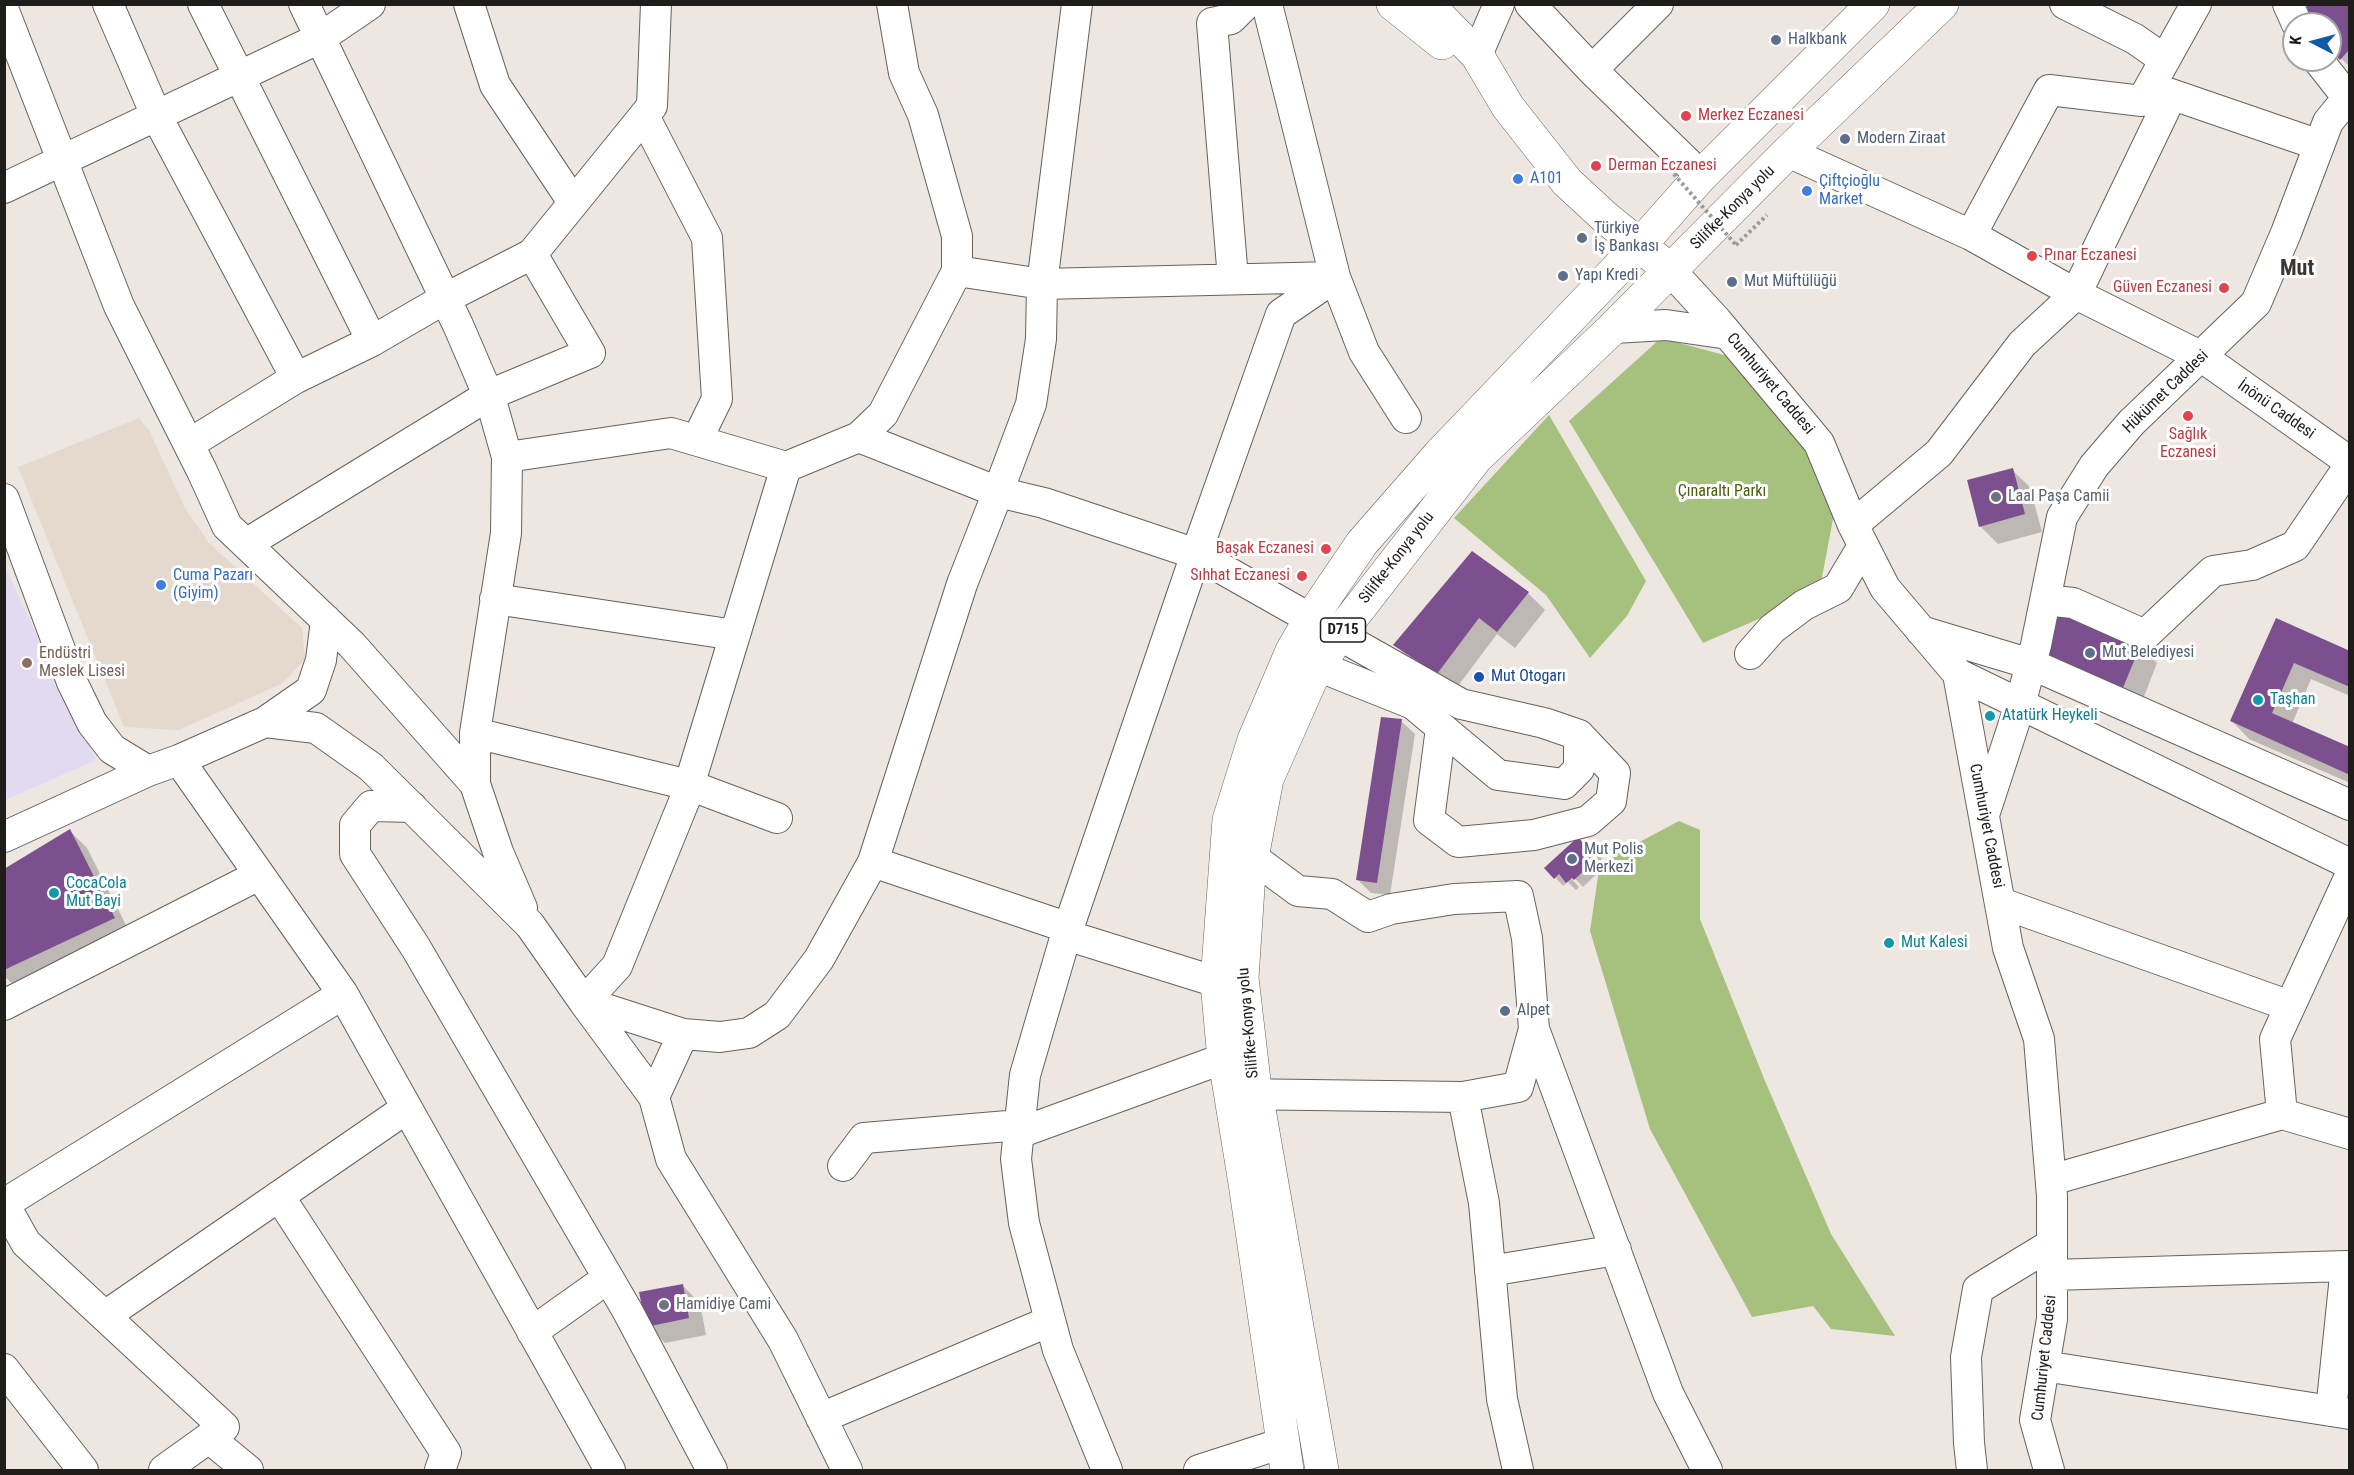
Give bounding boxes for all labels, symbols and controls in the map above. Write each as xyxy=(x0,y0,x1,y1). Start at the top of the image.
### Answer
north arrow xyxy=(2282,12,2342,72)
place label: Halkbank xyxy=(1788,30,1847,50)
marker: Halkbank xyxy=(1769,33,1783,47)
text: K xyxy=(2286,35,2306,46)
place label: Merkez Eczanesi xyxy=(1698,106,1804,126)
marker: Merkez Eczanesi xyxy=(1679,109,1693,123)
place label: Modern Ziraat xyxy=(1857,129,1946,149)
marker: Modern Ziraat xyxy=(1838,132,1852,146)
place label: Derman Eczanesi xyxy=(1608,156,1717,176)
marker: Derman Eczanesi xyxy=(1589,159,1603,173)
street label: Silifke-Konya yolu xyxy=(1687,162,1779,254)
place label: A101 xyxy=(1530,169,1563,189)
marker: A101 xyxy=(1511,172,1525,186)
place label: Çiftçioğlu Market xyxy=(1819,172,1880,210)
marker: Çiftçioğlu Market xyxy=(1800,184,1814,198)
place label: Türkiye İş Bankası xyxy=(1594,219,1659,257)
marker: Türkiye İş Bankası xyxy=(1575,231,1589,245)
place label: Pınar Eczanesi xyxy=(2044,246,2137,266)
marker: Pınar Eczanesi xyxy=(2025,249,2039,263)
district label: Mut xyxy=(2280,256,2314,282)
place label: Yapı Kredi xyxy=(1575,266,1638,286)
marker: Yapı Kredi xyxy=(1556,269,1570,283)
place label: Mut Müftülüğü xyxy=(1744,272,1837,292)
marker: Mut Müftülüğü xyxy=(1725,275,1739,289)
place label: Güven Eczanesi xyxy=(2113,278,2212,298)
marker: Güven Eczanesi xyxy=(2217,281,2231,295)
street label: Cumhuriyet Caddesi xyxy=(1722,329,1818,439)
street label: Hükümet Caddesi xyxy=(2119,346,2213,438)
street label: İnönü Caddesi xyxy=(2234,376,2318,444)
marker: Sağlık Eczanesi xyxy=(2181,409,2195,423)
place label: Sağlık Eczanesi xyxy=(2160,425,2216,463)
park label: Çınaraltı Parkı xyxy=(1678,482,1766,502)
place label: Laal Paşa Camii xyxy=(2008,487,2109,507)
marker: Laal Paşa Camii xyxy=(1989,490,2003,504)
street label: Silifke-Konya yolu xyxy=(1355,508,1439,608)
place label: Başak Eczanesi xyxy=(1216,539,1314,559)
marker: Başak Eczanesi xyxy=(1319,542,1333,556)
place label: Cuma Pazarı (Giyim) xyxy=(173,566,253,604)
place label: Sıhhat Eczanesi xyxy=(1190,566,1290,586)
marker: Sıhhat Eczanesi xyxy=(1295,569,1309,583)
marker: Cuma Pazarı (Giyim) xyxy=(154,578,168,592)
road number: D715 xyxy=(1320,618,1366,642)
place label: Mut Belediyesi xyxy=(2102,643,2194,663)
place label: Endüstri Meslek Lisesi xyxy=(39,644,125,682)
marker: Mut Belediyesi xyxy=(2083,646,2097,660)
marker: Endüstri Meslek Lisesi xyxy=(20,656,34,670)
place label: Mut Otogarı xyxy=(1491,667,1566,687)
marker: Mut Otogarı xyxy=(1472,670,1486,684)
place label: Taşhan xyxy=(2270,690,2316,710)
marker: Taşhan xyxy=(2251,693,2265,707)
place label: Atatürk Heykeli xyxy=(2002,706,2098,726)
marker: Atatürk Heykeli xyxy=(1983,709,1997,723)
street label: Cumhuriyet Caddesi xyxy=(1965,762,2007,890)
place label: Mut Polis Merkezi xyxy=(1584,840,1644,878)
marker: Mut Polis Merkezi xyxy=(1565,852,1579,866)
place label: CocaCola Mut Bayi xyxy=(66,874,127,912)
marker: CocaCola Mut Bayi xyxy=(47,886,61,900)
place label: Mut Kalesi xyxy=(1901,933,1968,953)
marker: Mut Kalesi xyxy=(1882,936,1896,950)
street label: Silifke-Konya yolu xyxy=(1235,967,1263,1079)
place label: Alpet xyxy=(1517,1001,1550,1021)
marker: Alpet xyxy=(1498,1004,1512,1018)
street label: Cumhuriyet Caddesi xyxy=(2029,1294,2061,1422)
place label: Hamidiye Cami xyxy=(676,1295,771,1315)
marker: Hamidiye Cami xyxy=(657,1298,671,1312)

